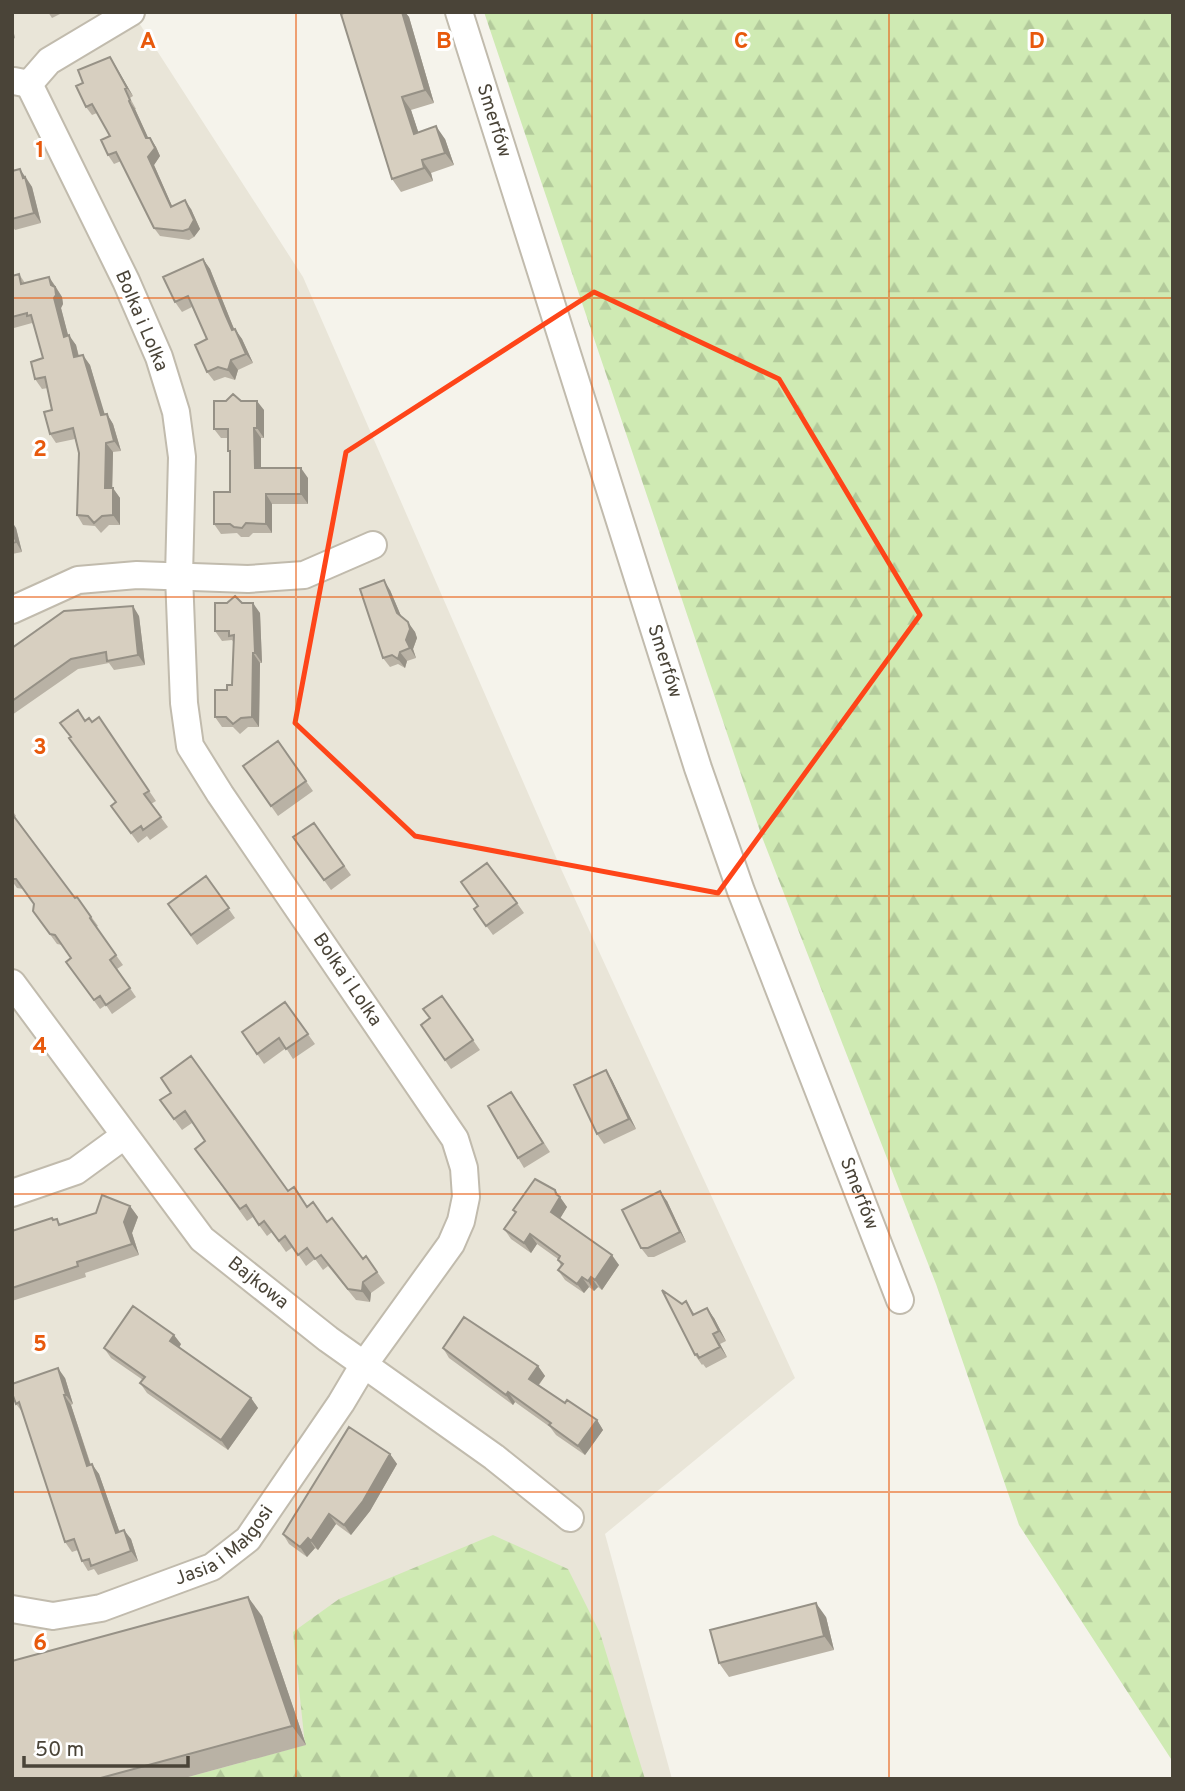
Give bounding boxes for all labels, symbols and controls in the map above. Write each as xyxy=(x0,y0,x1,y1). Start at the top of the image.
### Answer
text: A xyxy=(140,28,156,57)
text: B xyxy=(436,28,452,57)
text: C xyxy=(734,28,748,57)
text: D xyxy=(1029,28,1045,57)
street label: Smerfów xyxy=(470,81,516,160)
text: 1 xyxy=(35,137,45,166)
street label: Bolka i Lolka xyxy=(109,267,173,375)
text: 2 xyxy=(33,436,47,465)
street label: Smerfów xyxy=(641,622,687,701)
text: 3 xyxy=(33,734,47,763)
street label: Bolka i Lolka xyxy=(307,929,387,1031)
text: 4 xyxy=(33,1033,47,1062)
street label: Smerfów xyxy=(834,1154,884,1233)
street label: Bajkowa xyxy=(222,1252,293,1315)
text: 5 xyxy=(33,1331,47,1360)
street label: Jasia i Małgosi xyxy=(171,1501,279,1592)
text: 6 xyxy=(33,1630,47,1659)
scale bar xyxy=(24,1724,189,1768)
text: 50 m xyxy=(35,1737,84,1764)

